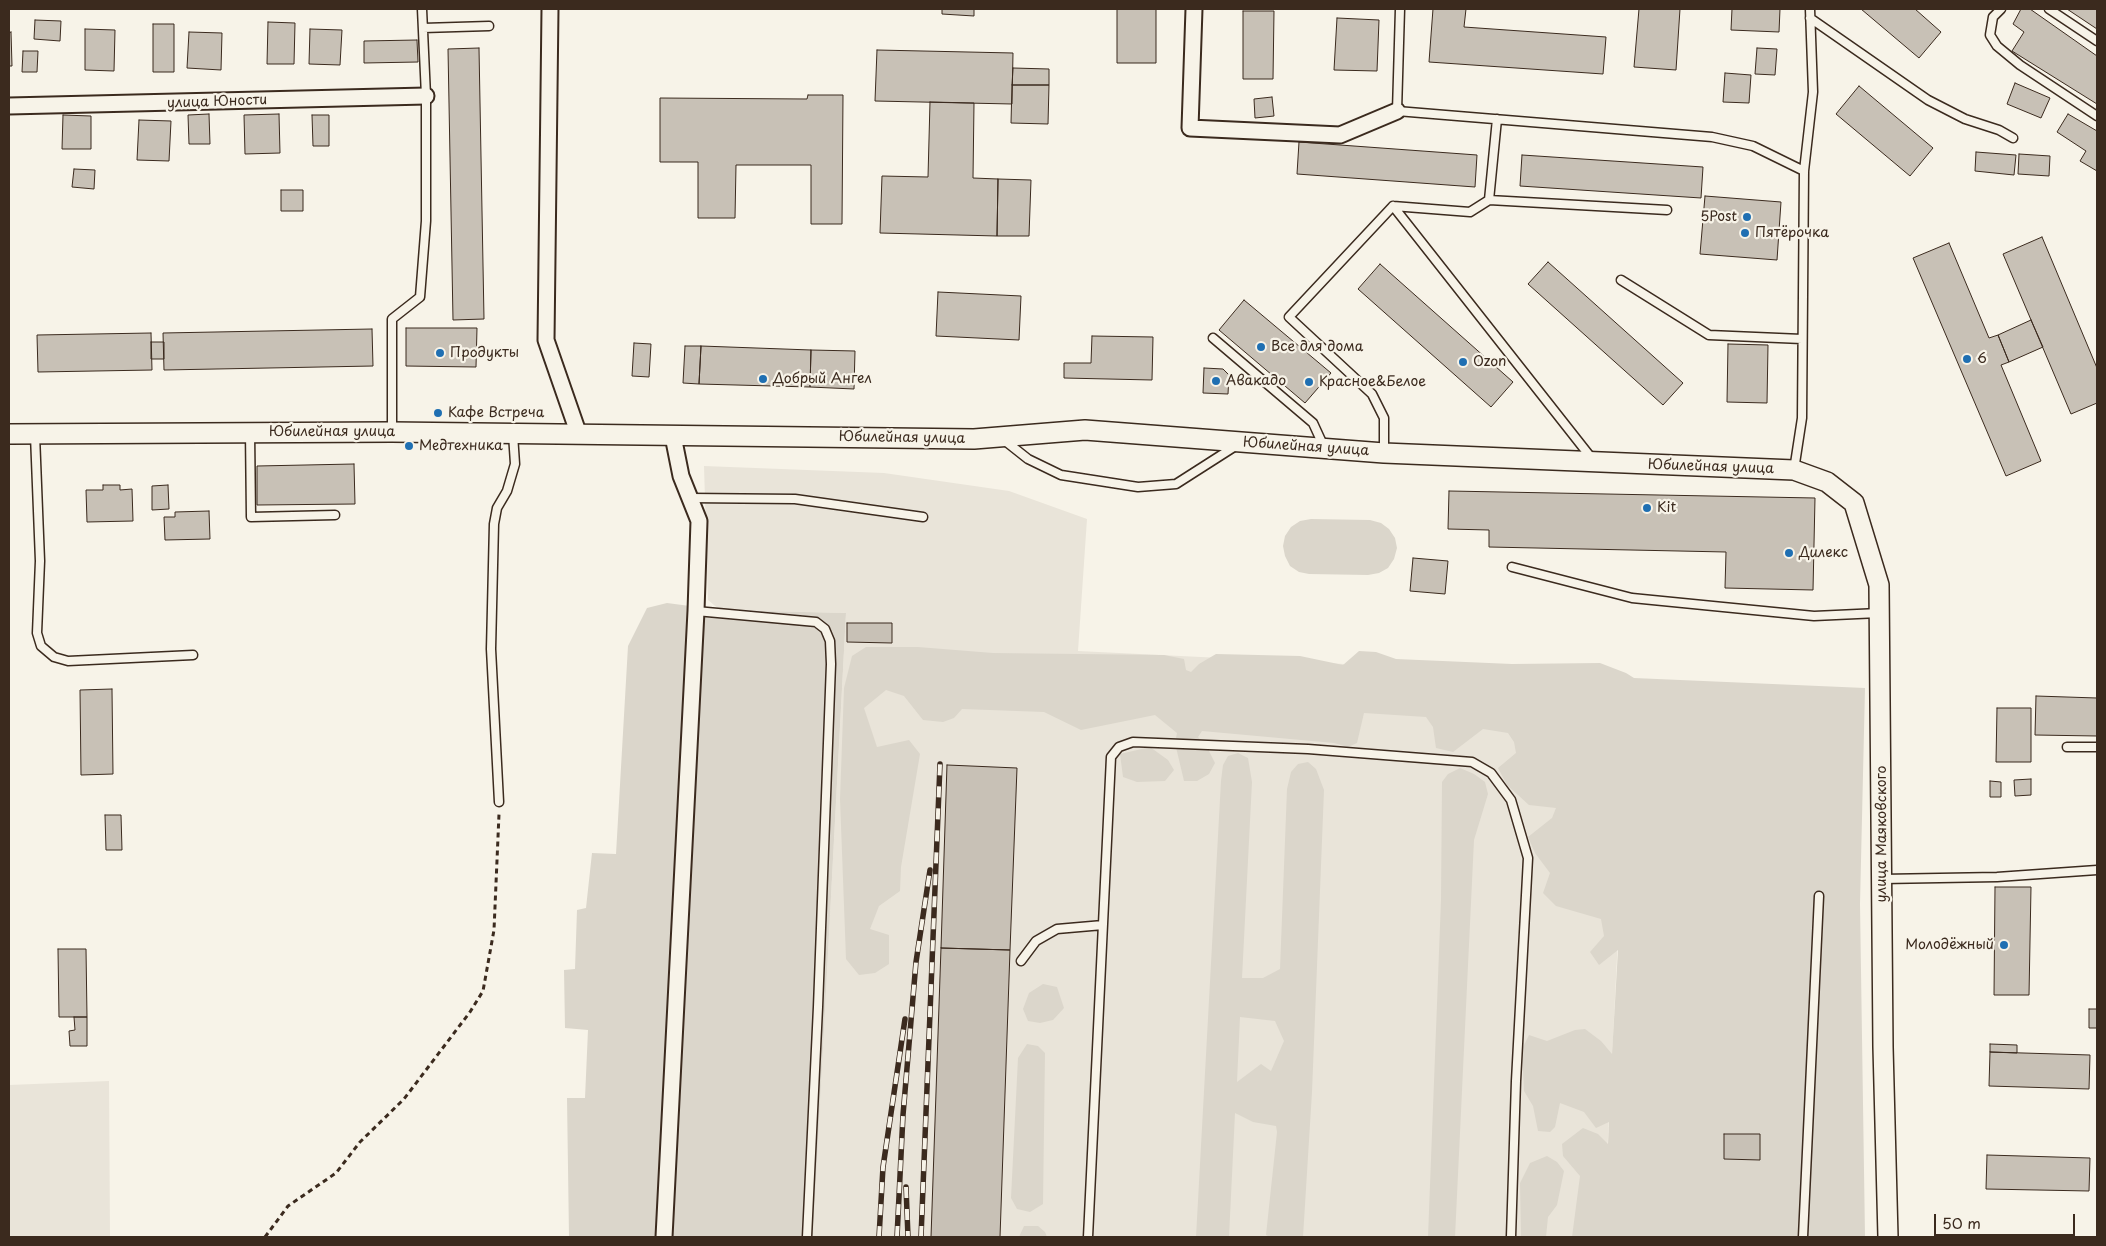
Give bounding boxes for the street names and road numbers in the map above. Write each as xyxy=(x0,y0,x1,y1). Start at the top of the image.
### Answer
street label: улица Юности xyxy=(167,92,267,112)
street label: Юбилейная улица xyxy=(269,424,395,440)
street label: Юбилейная улица xyxy=(839,429,965,447)
street label: Юбилейная улица xyxy=(1242,434,1370,460)
street label: Юбилейная улица xyxy=(1648,456,1774,478)
street label: улица Маяковского xyxy=(1874,765,1890,903)

